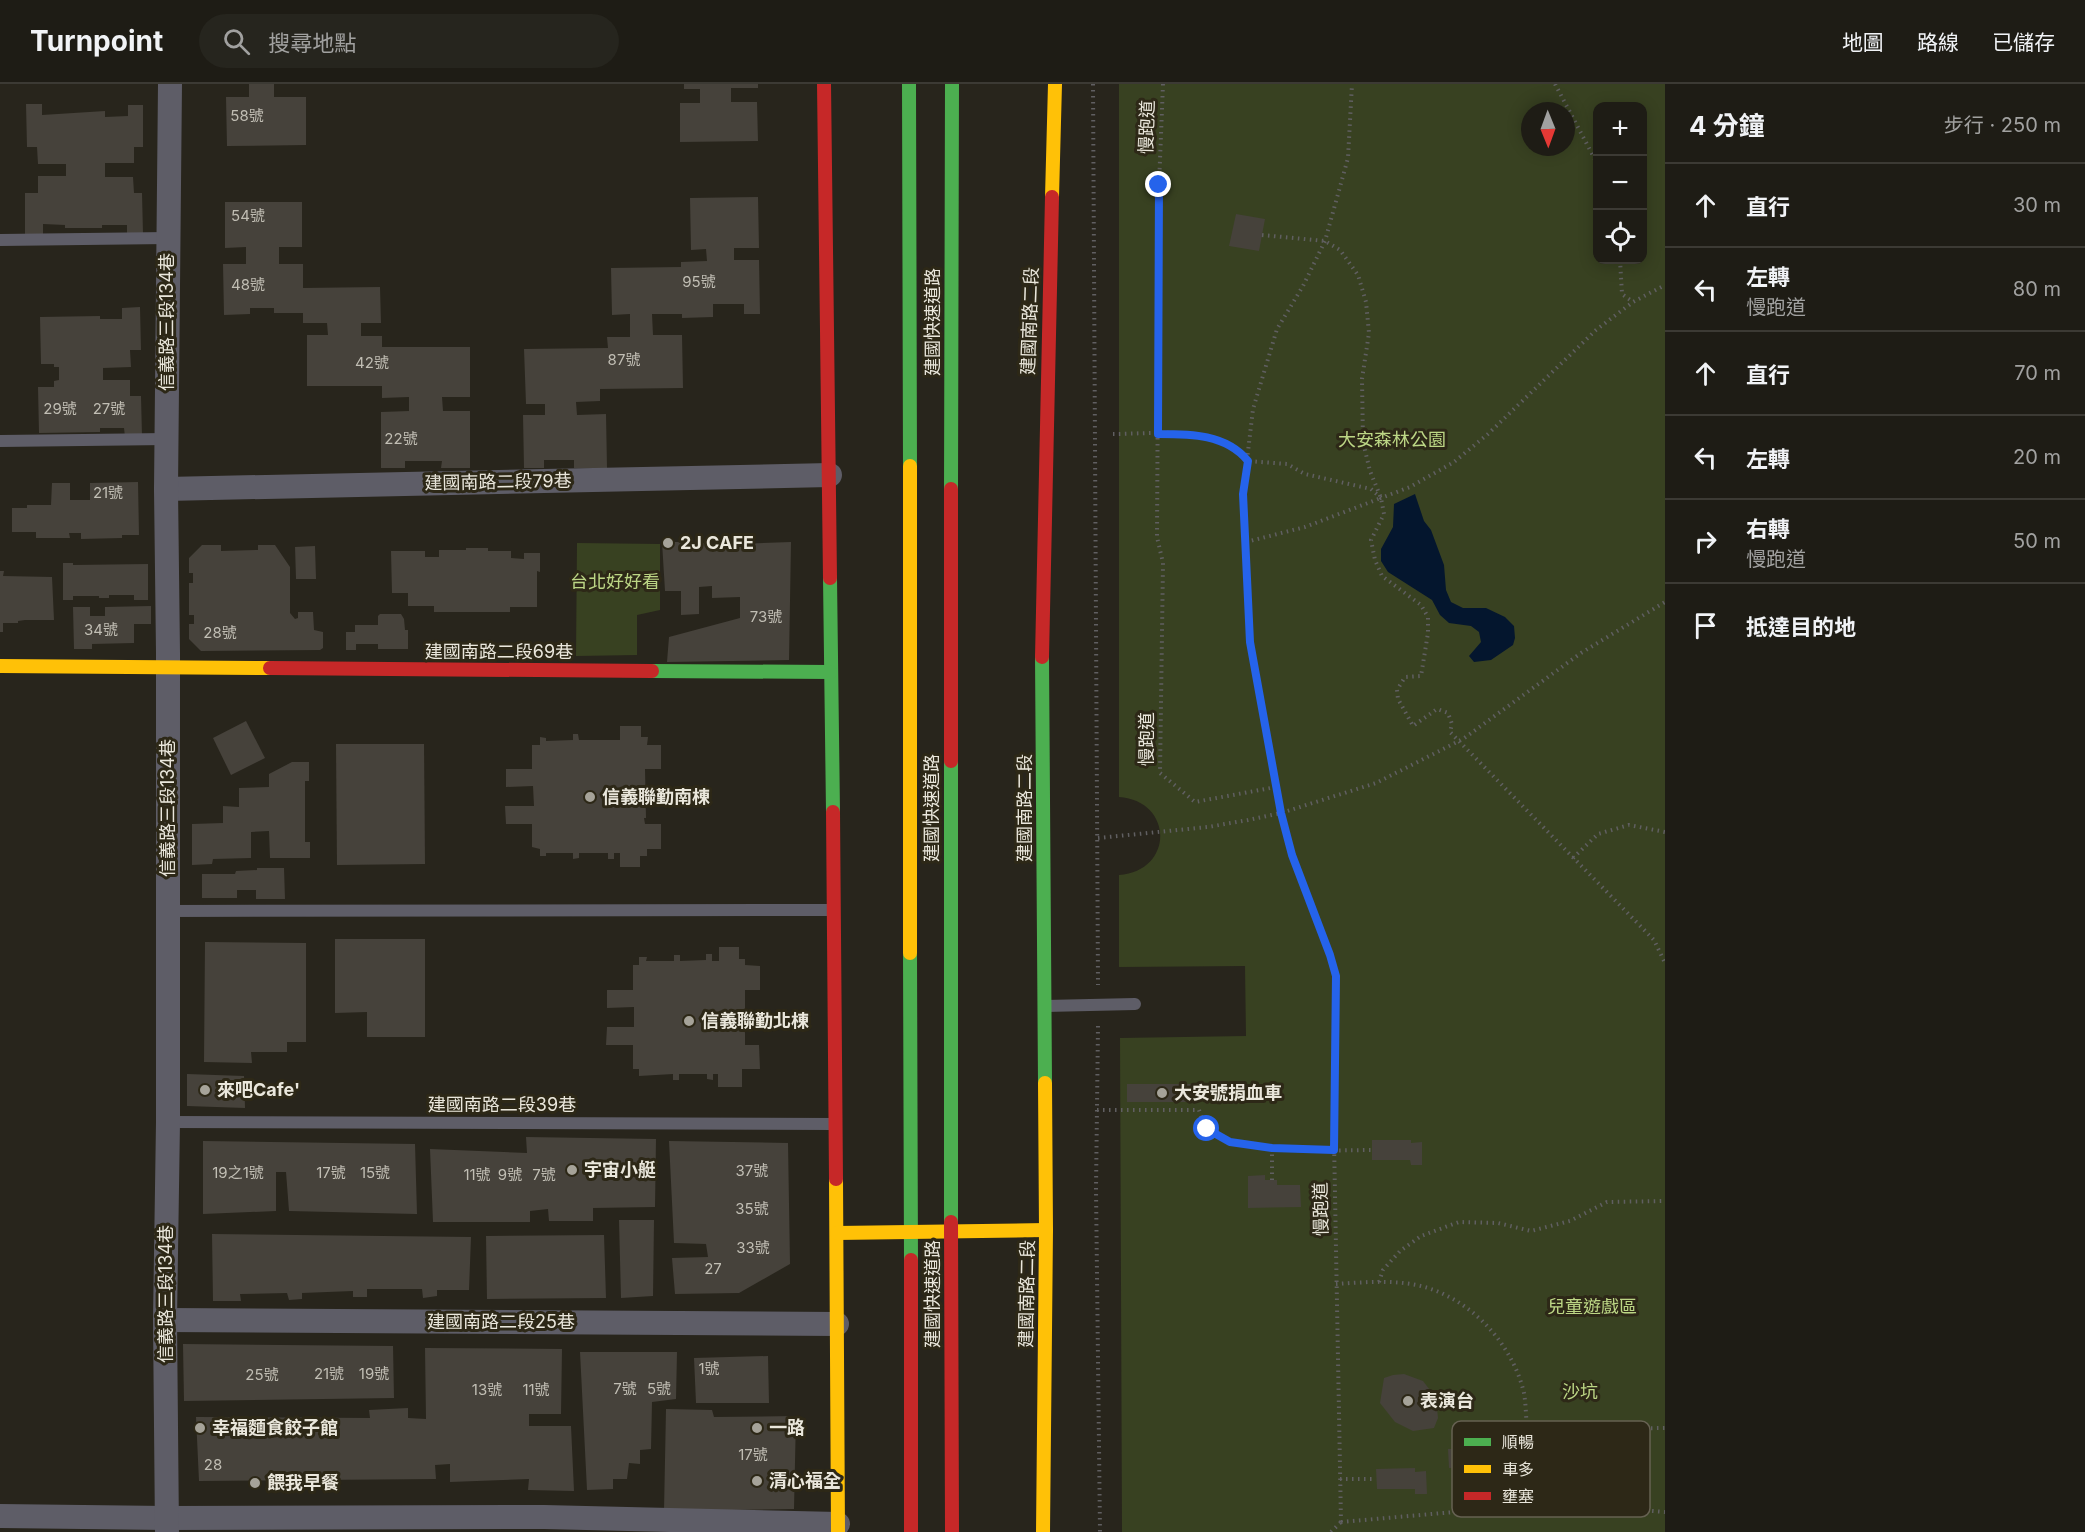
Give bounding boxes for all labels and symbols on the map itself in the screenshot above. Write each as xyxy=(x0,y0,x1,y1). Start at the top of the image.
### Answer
street label: 慢跑道 xyxy=(1135,100,1158,154)
north arrow xyxy=(1521,102,1575,156)
house number: 58號 xyxy=(230,106,264,125)
route end xyxy=(1145,171,1171,197)
house number: 54號 xyxy=(231,206,265,225)
street label: 信義路三段134巷 xyxy=(156,253,177,391)
street label: 建國南路二段 xyxy=(1017,267,1042,375)
street label: 建國快速道路 xyxy=(922,268,943,376)
house number: 95號 xyxy=(682,272,716,291)
house number: 48號 xyxy=(231,275,265,294)
house number: 87號 xyxy=(608,350,640,369)
house number: 42號 xyxy=(355,353,389,372)
house number: 29號 xyxy=(43,399,77,418)
house number: 27號 xyxy=(93,399,125,418)
house number: 22號 xyxy=(384,429,418,448)
park label: 大安森林公園 xyxy=(1338,429,1446,450)
street label: 建國南路二段79巷 xyxy=(424,470,572,493)
house number: 21號 xyxy=(93,483,123,502)
place label: 2J CAFE xyxy=(680,532,754,553)
marker: 2J CAFE xyxy=(661,536,675,550)
park label: 台北好好看 xyxy=(570,571,660,592)
house number: 73號 xyxy=(750,607,782,626)
house number: 34號 xyxy=(84,620,118,639)
house number: 28號 xyxy=(203,623,237,642)
street label: 建國南路二段69巷 xyxy=(425,641,573,662)
street label: 慢跑道 xyxy=(1136,712,1157,766)
street label: 信義路三段134巷 xyxy=(157,739,178,877)
street label: 建國快速道路 xyxy=(921,754,942,862)
street label: 建國南路二段 xyxy=(1014,754,1035,862)
place label: 信義聯勤南棟 xyxy=(602,786,710,807)
marker: 信義聯勤南棟 xyxy=(583,790,597,804)
place label: 信義聯勤北棟 xyxy=(701,1010,809,1031)
marker: 信義聯勤北棟 xyxy=(682,1014,696,1028)
place label: 來吧Cafe' xyxy=(217,1079,300,1100)
place label: 大安號捐血車 xyxy=(1174,1082,1282,1103)
marker: 來吧Cafe' xyxy=(198,1083,212,1097)
marker: 大安號捐血車 xyxy=(1155,1086,1169,1100)
street label: 建國南路二段39巷 xyxy=(428,1094,576,1115)
route start xyxy=(1193,1115,1219,1141)
place label: 宇宙小艇 xyxy=(584,1159,656,1180)
house number: 37號 xyxy=(736,1161,768,1180)
house number: 19之1號 xyxy=(212,1163,264,1182)
house number: 17號 xyxy=(316,1163,346,1182)
house number: 15號 xyxy=(360,1163,390,1182)
marker: 宇宙小艇 xyxy=(565,1163,579,1177)
house number: 11號 xyxy=(463,1165,491,1184)
house number: 9號 xyxy=(498,1165,522,1184)
house number: 7號 xyxy=(532,1165,556,1184)
street label: 慢跑道 xyxy=(1310,1182,1331,1236)
house number: 35號 xyxy=(735,1199,769,1218)
street label: 信義路三段134巷 xyxy=(155,1225,176,1363)
house number: 33號 xyxy=(736,1238,770,1257)
street label: 建國快速道路 xyxy=(922,1240,943,1348)
street label: 建國南路二段 xyxy=(1015,1240,1038,1348)
house number: 27 xyxy=(704,1259,722,1278)
park label: 兒童遊戲區 xyxy=(1547,1296,1637,1317)
street label: 建國南路二段25巷 xyxy=(427,1311,575,1332)
house number: 1號 xyxy=(698,1359,720,1378)
house number: 21號 xyxy=(314,1364,344,1383)
house number: 19號 xyxy=(359,1364,389,1383)
house number: 25號 xyxy=(245,1365,279,1384)
house number: 7號 xyxy=(613,1379,637,1398)
house number: 5號 xyxy=(647,1379,671,1398)
house number: 13號 xyxy=(472,1380,502,1399)
house number: 11號 xyxy=(522,1380,550,1399)
park label: 沙坑 xyxy=(1562,1381,1598,1402)
place label: 表演台 xyxy=(1420,1390,1474,1411)
marker: 表演台 xyxy=(1401,1394,1415,1408)
place label: 幸福麵食餃子館 xyxy=(212,1417,338,1438)
place label: 一路 xyxy=(769,1417,805,1438)
marker: 幸福麵食餃子館 xyxy=(193,1421,207,1435)
marker: 一路 xyxy=(750,1421,764,1435)
legend xyxy=(1452,1421,1650,1517)
text: 順暢 xyxy=(1502,1432,1534,1452)
house number: 17號 xyxy=(738,1445,768,1464)
house number: 28 xyxy=(204,1455,222,1474)
text: 車多 xyxy=(1502,1459,1534,1479)
place label: 清心福全 xyxy=(769,1470,841,1491)
place label: 餵我早餐 xyxy=(267,1472,339,1493)
marker: 清心福全 xyxy=(750,1474,764,1488)
marker: 餵我早餐 xyxy=(248,1476,262,1490)
text: 壅塞 xyxy=(1502,1486,1534,1506)

